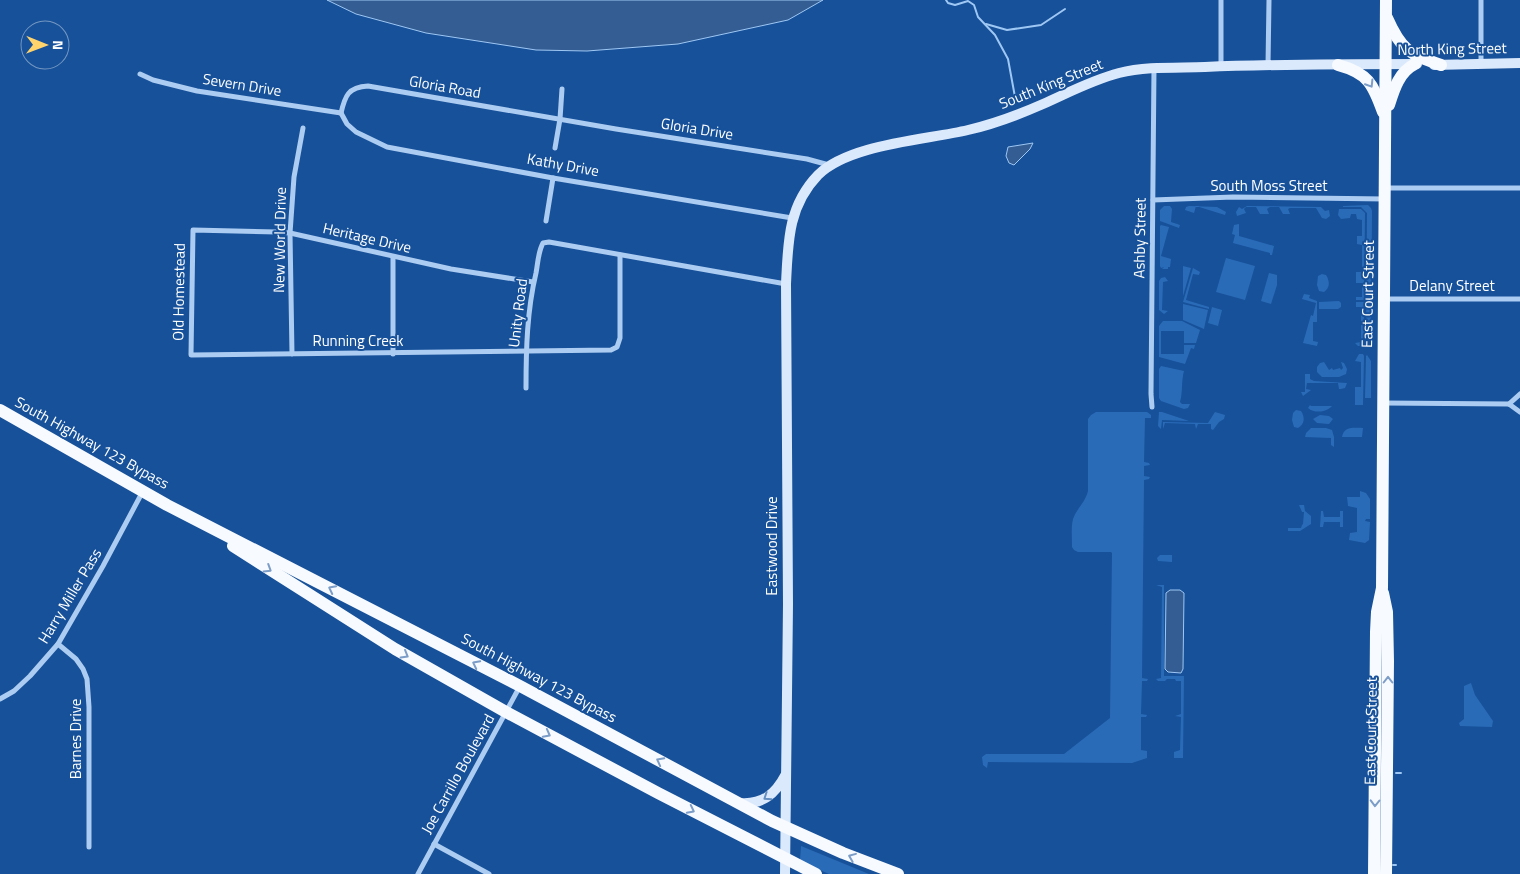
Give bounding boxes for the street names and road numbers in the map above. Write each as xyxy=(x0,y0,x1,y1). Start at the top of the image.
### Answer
street label: North King Street xyxy=(1397,36,1508,61)
street label: South King Street xyxy=(995,52,1107,115)
street label: Severn Drive xyxy=(201,67,283,102)
street label: Gloria Road xyxy=(407,69,483,104)
street label: Gloria Drive xyxy=(659,111,735,146)
street label: Kathy Drive xyxy=(525,147,601,182)
street label: South Moss Street xyxy=(1210,174,1328,197)
street label: New World Drive xyxy=(267,187,292,293)
street label: Ashby Street xyxy=(1127,197,1152,279)
street label: Heritage Drive xyxy=(321,216,414,259)
street label: East Court Street xyxy=(1355,239,1380,348)
street label: Old Homestead xyxy=(166,243,191,341)
street label: Delany Street xyxy=(1409,274,1495,297)
street label: Unity Road xyxy=(502,277,533,349)
street label: Running Creek xyxy=(312,329,404,352)
street label: South Highway 123 Bypass xyxy=(11,390,174,495)
street label: Eastwood Drive xyxy=(760,496,783,596)
street label: Harry Miller Pass xyxy=(32,544,107,648)
street label: South Highway 123 Bypass xyxy=(457,627,621,728)
street label: East Court Street xyxy=(1358,676,1383,785)
street label: Barnes Drive xyxy=(64,699,87,779)
street label: Joe Carrillo Boulevard xyxy=(415,710,500,838)

